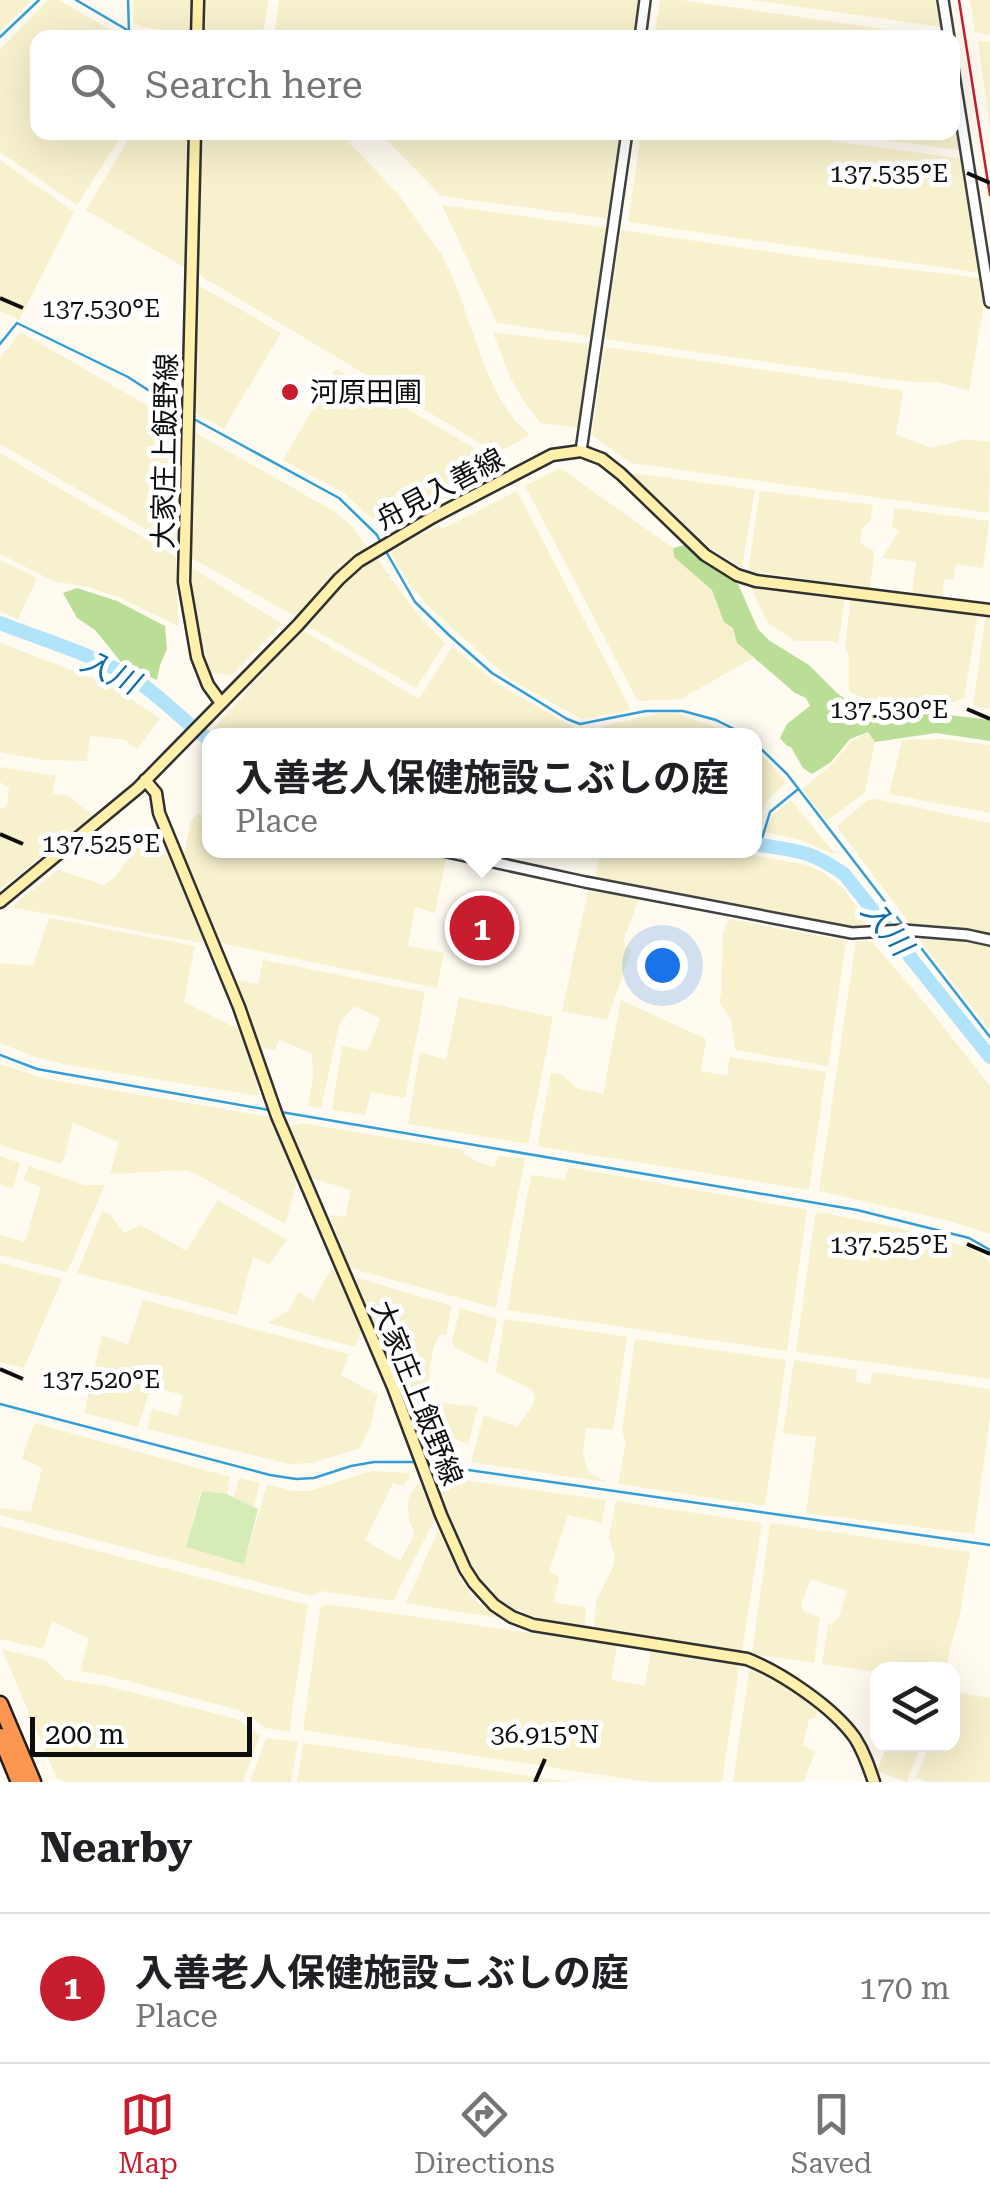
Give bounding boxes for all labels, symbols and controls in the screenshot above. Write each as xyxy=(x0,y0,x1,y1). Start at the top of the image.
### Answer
search box xyxy=(30,30,960,140)
icon: search xyxy=(65,58,120,113)
text: Search here xyxy=(145,63,363,107)
text: 137.535°E xyxy=(830,159,948,188)
text: 137.530°E xyxy=(42,294,160,323)
street label: 大家庄上飯野線 xyxy=(147,353,183,549)
place label: 河原田圃 xyxy=(310,376,422,409)
marker: 河原田圃 xyxy=(279,381,301,403)
street label: 舟見入善線 xyxy=(370,442,510,536)
water label: 入川 xyxy=(75,643,147,702)
text: 137.530°E xyxy=(830,695,948,724)
popup xyxy=(202,728,762,858)
text: 入善老人保健施設こぶしの庭 xyxy=(235,756,729,800)
text: Place xyxy=(235,802,318,840)
text: 137.525°E xyxy=(42,829,160,858)
pin: 1 xyxy=(450,890,514,966)
water label: 入川 xyxy=(855,894,921,965)
your location xyxy=(637,940,688,991)
text: 137.525°E xyxy=(830,1230,948,1259)
street label: 大家庄上飯野線 xyxy=(365,1296,469,1490)
text: 137.520°E xyxy=(42,1365,160,1394)
map controls xyxy=(870,1662,960,1752)
button: layers xyxy=(870,1662,960,1752)
scale bar xyxy=(30,1712,252,1756)
text: 200 m xyxy=(45,1718,125,1751)
text: 36.915°N xyxy=(491,1720,599,1749)
text: Nearby xyxy=(40,1823,192,1872)
text: 入善老人保健施設こぶしの庭 xyxy=(135,1951,629,1995)
text: 1 xyxy=(64,1969,81,2007)
text: 170 m xyxy=(859,1969,950,2007)
text: Place xyxy=(135,1997,218,2035)
tab: Map xyxy=(118,2087,178,2180)
tab: Directions xyxy=(414,2087,555,2180)
tab: Saved xyxy=(791,2087,872,2180)

